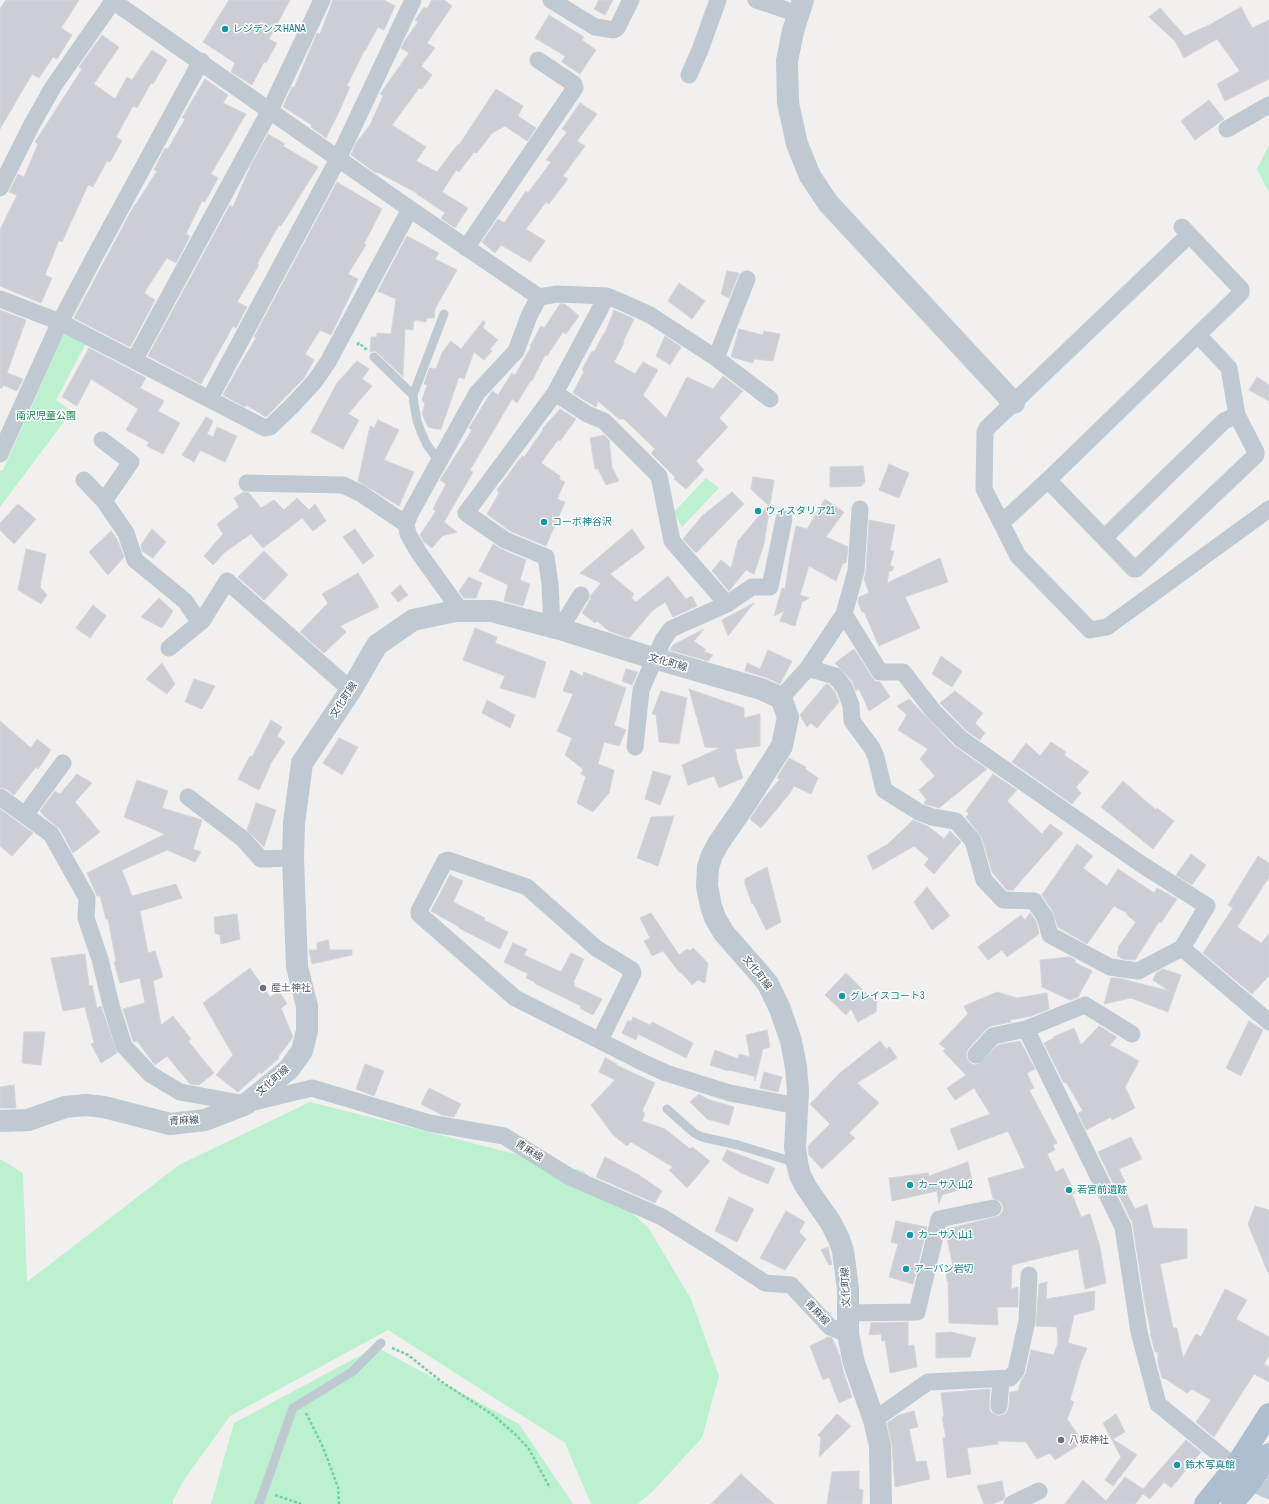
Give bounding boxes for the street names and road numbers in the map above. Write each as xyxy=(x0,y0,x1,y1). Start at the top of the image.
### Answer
street label: 文化町線 xyxy=(647,652,689,674)
street label: 文化町線 xyxy=(328,680,360,720)
street label: 文化町線 xyxy=(740,954,774,992)
street label: 文化町線 xyxy=(254,1063,292,1099)
street label: 青麻線 xyxy=(169,1114,199,1128)
street label: 青麻線 xyxy=(513,1138,545,1164)
street label: 文化町線 xyxy=(839,1267,853,1307)
street label: 青麻線 xyxy=(802,1298,832,1328)

